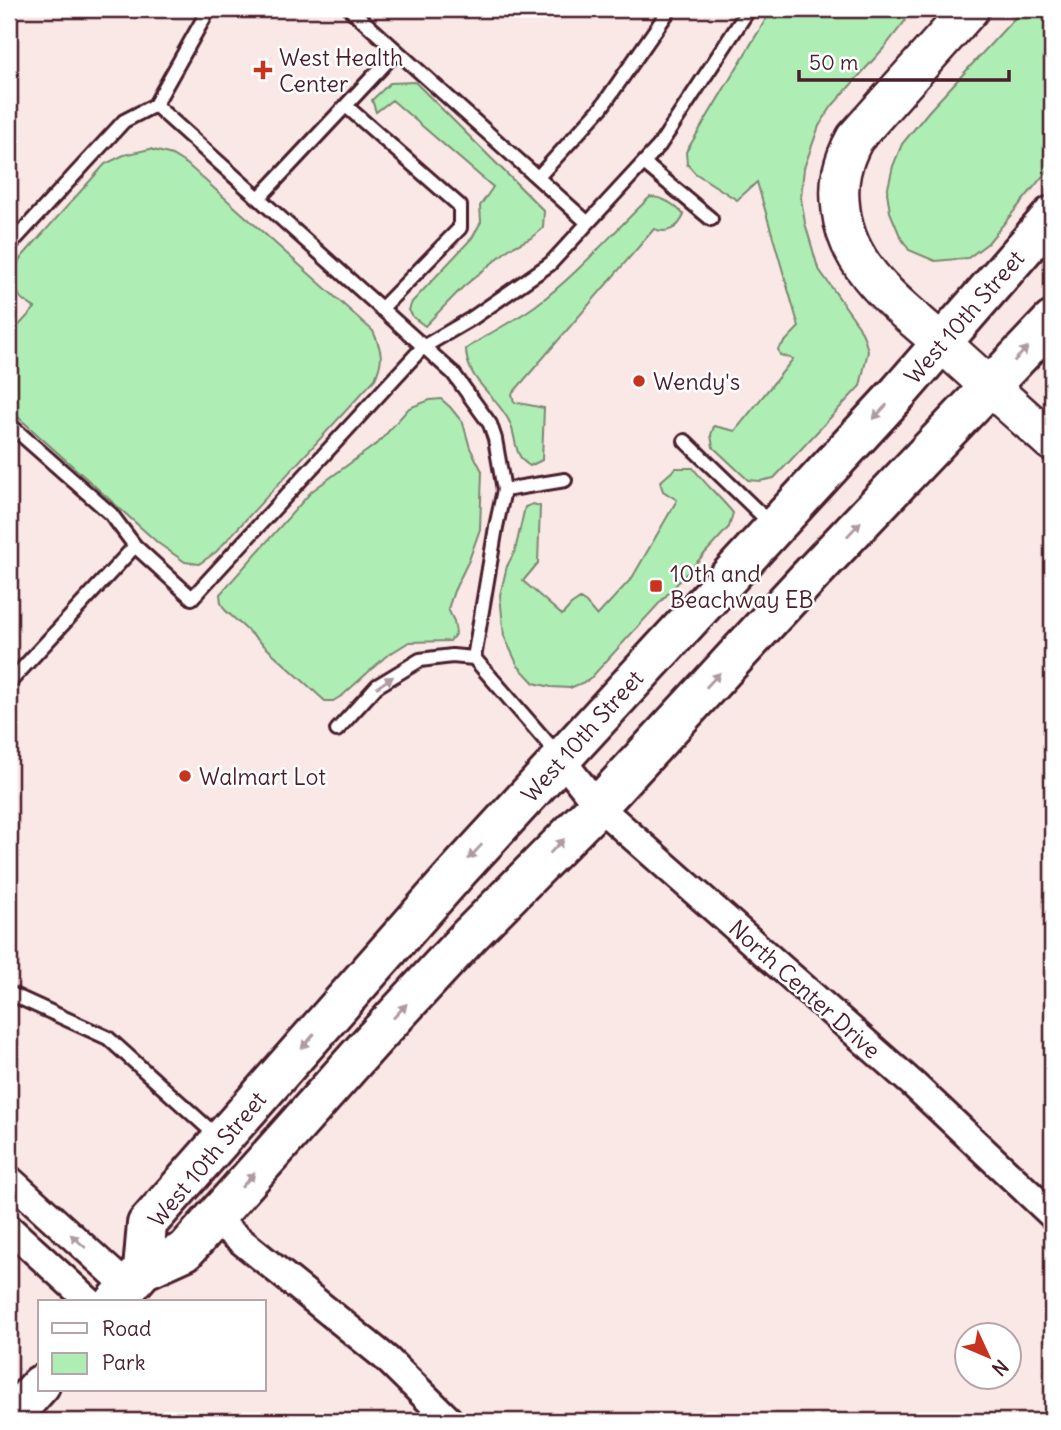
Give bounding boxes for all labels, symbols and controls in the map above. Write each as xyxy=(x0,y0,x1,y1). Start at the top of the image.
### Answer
scale bar xyxy=(799,38,1009,82)
place label: West Health Center xyxy=(279,43,403,98)
text: 50 m xyxy=(809,49,858,76)
marker: West Health Center xyxy=(253,60,273,80)
street label: West 10th Street xyxy=(898,244,1030,390)
one-way arrow xyxy=(1013,346,1029,363)
place label: Wendy's xyxy=(653,367,740,396)
marker: Wendy's xyxy=(631,373,647,389)
one-way arrow xyxy=(872,403,888,421)
one-way arrow xyxy=(845,521,861,538)
place label: 10th and Beachway EB xyxy=(670,559,814,614)
marker: 10th and Beachway EB xyxy=(648,578,664,594)
street label: West 10th Street xyxy=(515,664,649,808)
one-way arrow xyxy=(705,671,721,689)
one-way arrow xyxy=(376,675,394,689)
place label: Walmart Lot xyxy=(199,762,326,791)
marker: Walmart Lot xyxy=(177,768,193,784)
one-way arrow xyxy=(549,838,565,855)
one-way arrow xyxy=(467,843,483,861)
street label: North Center Drive xyxy=(723,913,887,1065)
one-way arrow xyxy=(392,1002,408,1020)
one-way arrow xyxy=(300,1032,316,1049)
street label: West 10th Street xyxy=(142,1085,272,1233)
one-way arrow xyxy=(240,1172,256,1189)
one-way arrow xyxy=(69,1233,87,1249)
legend xyxy=(38,1300,266,1392)
text: Road xyxy=(102,1315,151,1342)
north arrow xyxy=(953,1322,1023,1392)
text: Park xyxy=(102,1349,145,1376)
text: N xyxy=(987,1355,1013,1381)

